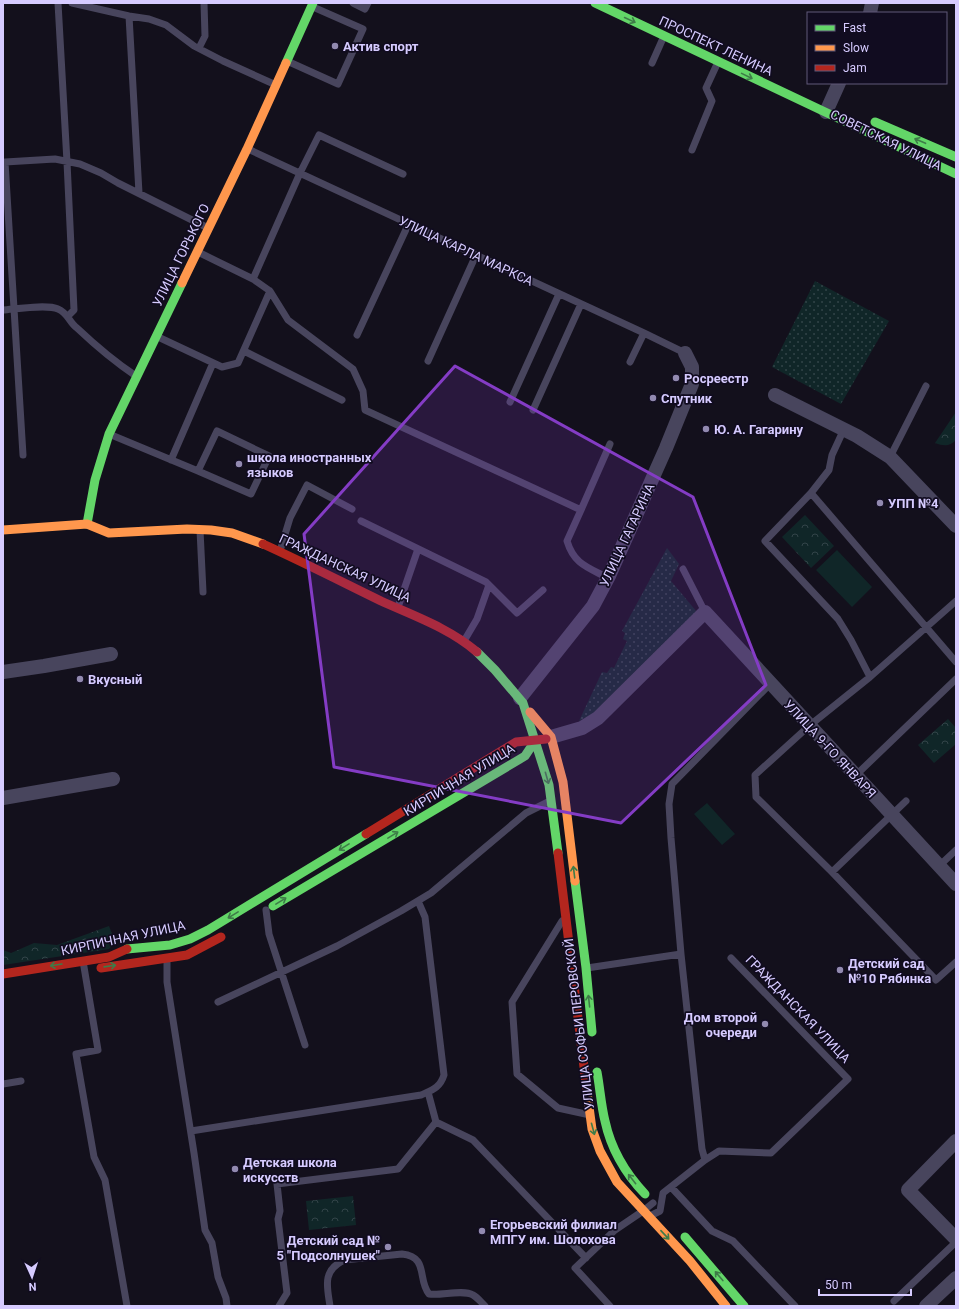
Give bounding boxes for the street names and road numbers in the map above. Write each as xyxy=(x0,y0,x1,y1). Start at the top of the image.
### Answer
street label: ПРОСПЕКТ ЛЕНИНА xyxy=(657,13,776,79)
street label: СОВЕТСКАЯ УЛИЦА xyxy=(828,107,944,174)
street label: УЛИЦА ГОРЬКОГО xyxy=(150,201,212,309)
street label: УЛИЦА КАРЛА МАРКСА xyxy=(396,213,536,289)
street label: УЛИЦА ГАГАРИНА xyxy=(597,481,658,589)
street label: ГРАЖДАНСКАЯ УЛИЦА xyxy=(277,531,414,605)
street label: УЛИЦА 9-ГО ЯНВАРЯ xyxy=(781,697,879,801)
street label: КИРПИЧНАЯ УЛИЦА xyxy=(401,741,518,819)
street label: КИРПИЧНАЯ УЛИЦА xyxy=(59,917,187,959)
street label: УЛИЦА СОФЬИ ПЕРОВСКОЙ xyxy=(561,937,597,1111)
street label: ГРАЖДАНСКАЯ УЛИЦА xyxy=(743,952,854,1066)

